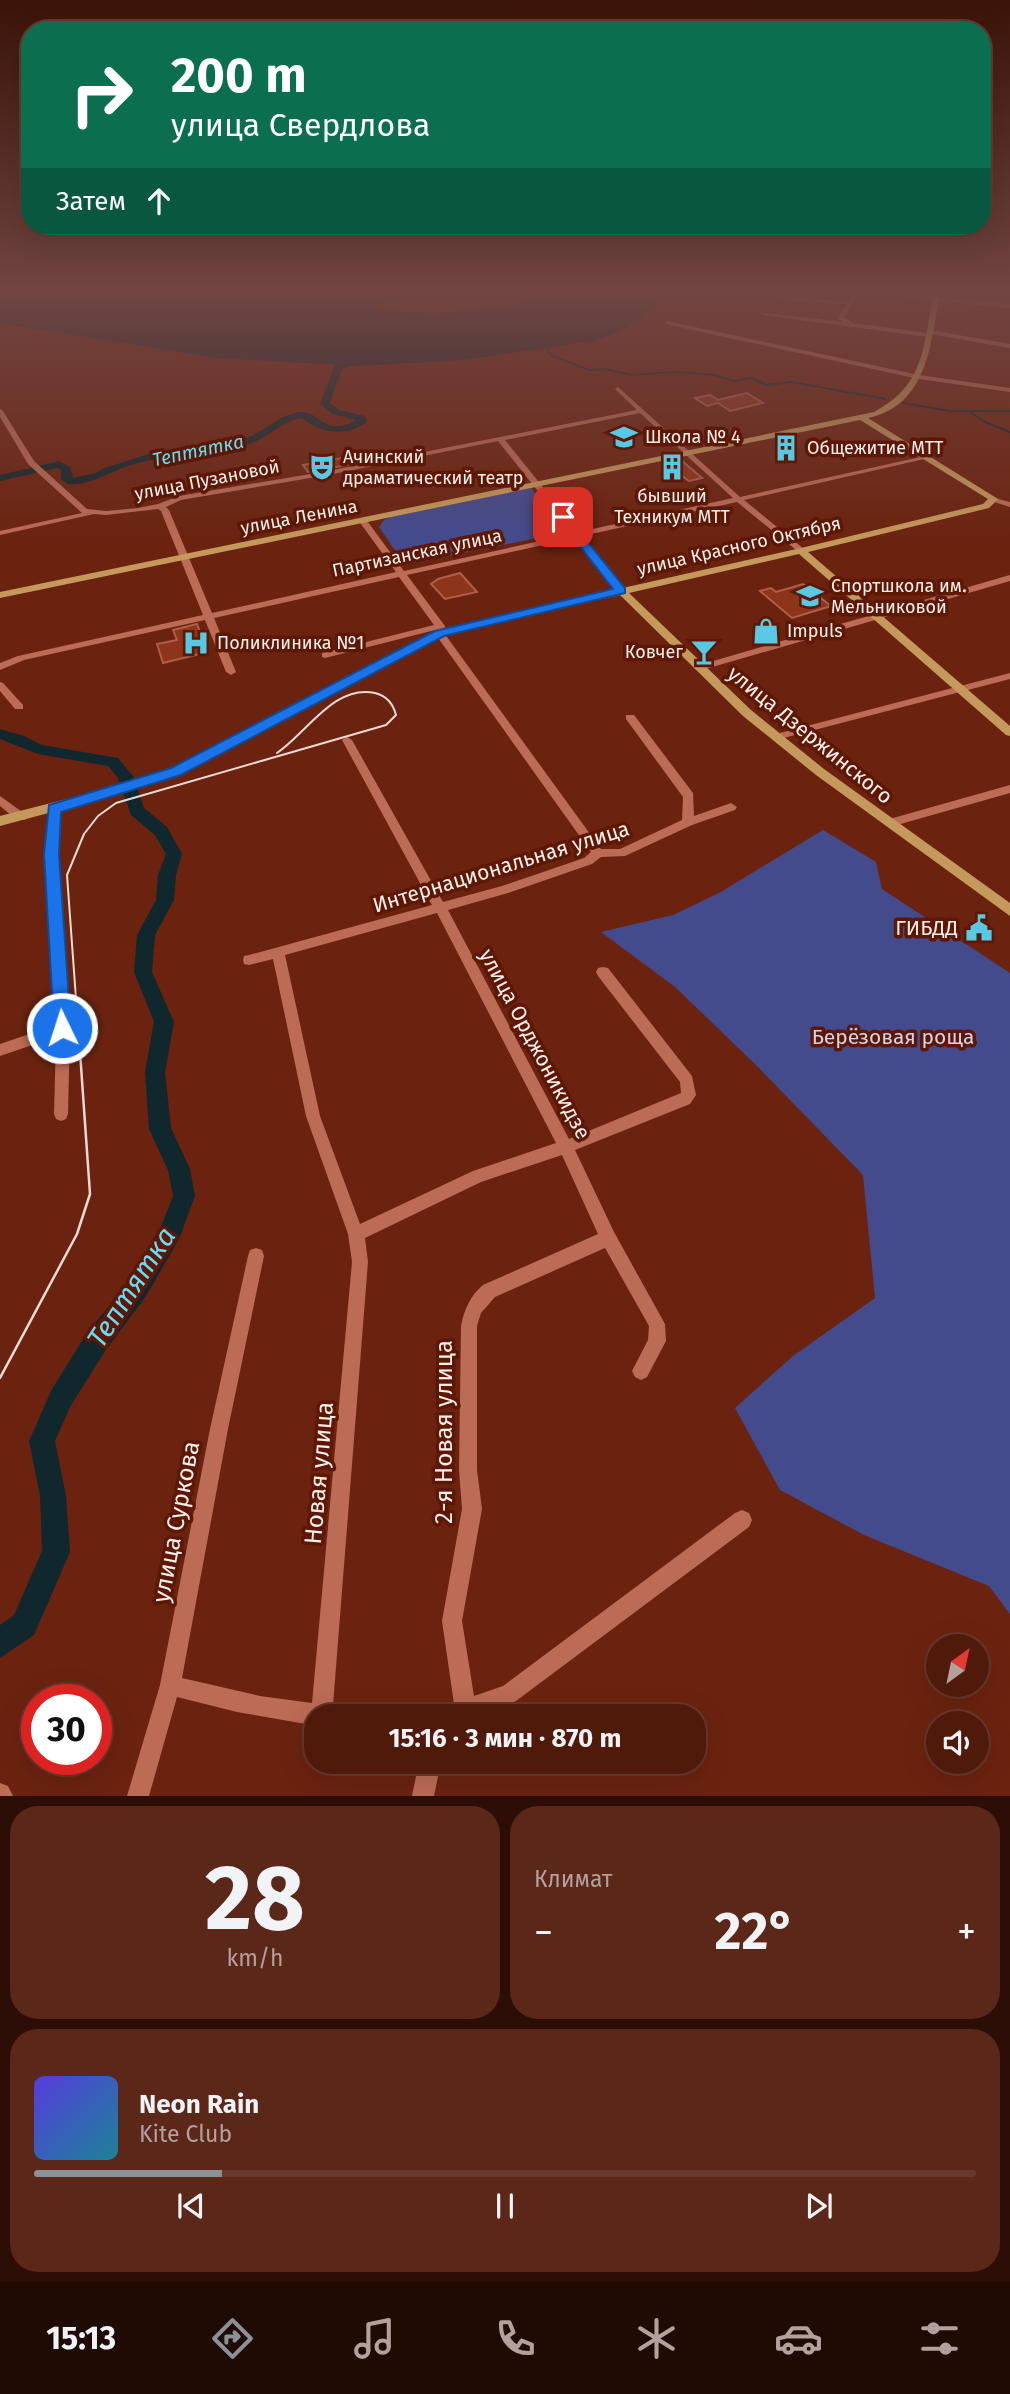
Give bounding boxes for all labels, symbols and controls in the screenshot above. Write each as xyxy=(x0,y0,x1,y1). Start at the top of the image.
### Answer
text: 200 m xyxy=(171,46,307,105)
icon: right xyxy=(56,49,147,140)
text: улица Свердлова xyxy=(171,106,430,144)
icon: ahead xyxy=(140,182,178,220)
text: Затем xyxy=(56,186,126,217)
school or university icon: Школа № 4 xyxy=(609,422,639,452)
place label: Школа № 4 xyxy=(645,426,741,448)
water label: Тептятка xyxy=(150,430,246,471)
building icon: Общежитие МТТ xyxy=(771,433,801,463)
place label: Общежитие МТТ xyxy=(807,437,944,459)
place label: Ачинский драматический театр xyxy=(343,446,523,489)
theatre icon: Ачинский драматический театр xyxy=(307,452,337,482)
building icon: бывший Техникум МТТ xyxy=(657,452,687,482)
street label: улица Пузановой xyxy=(133,455,281,505)
place label: бывший Техникум МТТ xyxy=(614,485,730,528)
pin xyxy=(533,487,593,547)
street label: улица Ленина xyxy=(239,495,359,539)
icon: arrive xyxy=(544,498,582,536)
street label: улица Красного Октября xyxy=(635,512,843,580)
street label: Партизанская улица xyxy=(330,524,504,582)
place label: Спортшкола им. Мельниковой xyxy=(831,575,966,618)
school or university icon: Спортшкола им. Мельниковой xyxy=(795,581,825,611)
shop icon: Impuls xyxy=(751,616,781,646)
place label: Impuls xyxy=(787,620,843,642)
hospital icon: Поликлиника №1 xyxy=(181,628,211,658)
place label: Поликлиника №1 xyxy=(217,632,364,654)
bar icon: Ковчег xyxy=(689,637,719,667)
place label: Ковчег xyxy=(625,641,683,663)
street label: улица Дзержинского xyxy=(722,660,898,810)
street label: Интернациональная улица xyxy=(370,816,632,918)
public building icon: ГИБДД xyxy=(964,913,994,943)
place label: ГИБДД xyxy=(895,915,958,941)
street label: улица Орджоникидзе xyxy=(474,944,596,1144)
position arrow xyxy=(25,991,99,1065)
park label: Берёзовая роща xyxy=(812,1024,974,1050)
water label: Тептятка xyxy=(80,1221,183,1354)
street label: 2-я Новая улица xyxy=(430,1340,458,1524)
street label: Новая улица xyxy=(299,1400,339,1546)
street label: улица Суркова xyxy=(147,1439,205,1605)
north arrow xyxy=(926,1634,989,1698)
map controls xyxy=(926,1634,989,1774)
speed limit sign: 30 xyxy=(21,1684,112,1775)
button: sound xyxy=(926,1711,989,1774)
text: 15:16 · 3 мин · 870 m xyxy=(389,1723,621,1754)
text: 28 xyxy=(205,1844,305,1953)
text: Климат xyxy=(534,1865,612,1893)
text: 22° xyxy=(715,1900,795,1963)
text: − xyxy=(534,1909,553,1955)
text: + xyxy=(957,1909,976,1955)
text: km/h xyxy=(227,1944,283,1972)
text: Neon Rain xyxy=(139,2089,259,2120)
text: Kite Club xyxy=(139,2120,232,2148)
icon: previous xyxy=(172,2187,210,2225)
icon: pause xyxy=(486,2187,524,2225)
icon: next xyxy=(800,2187,838,2225)
icon: directions xyxy=(208,2314,257,2363)
icon: music xyxy=(350,2314,399,2363)
icon: phone xyxy=(491,2314,540,2363)
icon: climate xyxy=(632,2314,681,2363)
icon: car xyxy=(774,2314,823,2363)
icon: filters xyxy=(915,2314,964,2363)
text: 15:13 xyxy=(46,2319,116,2357)

